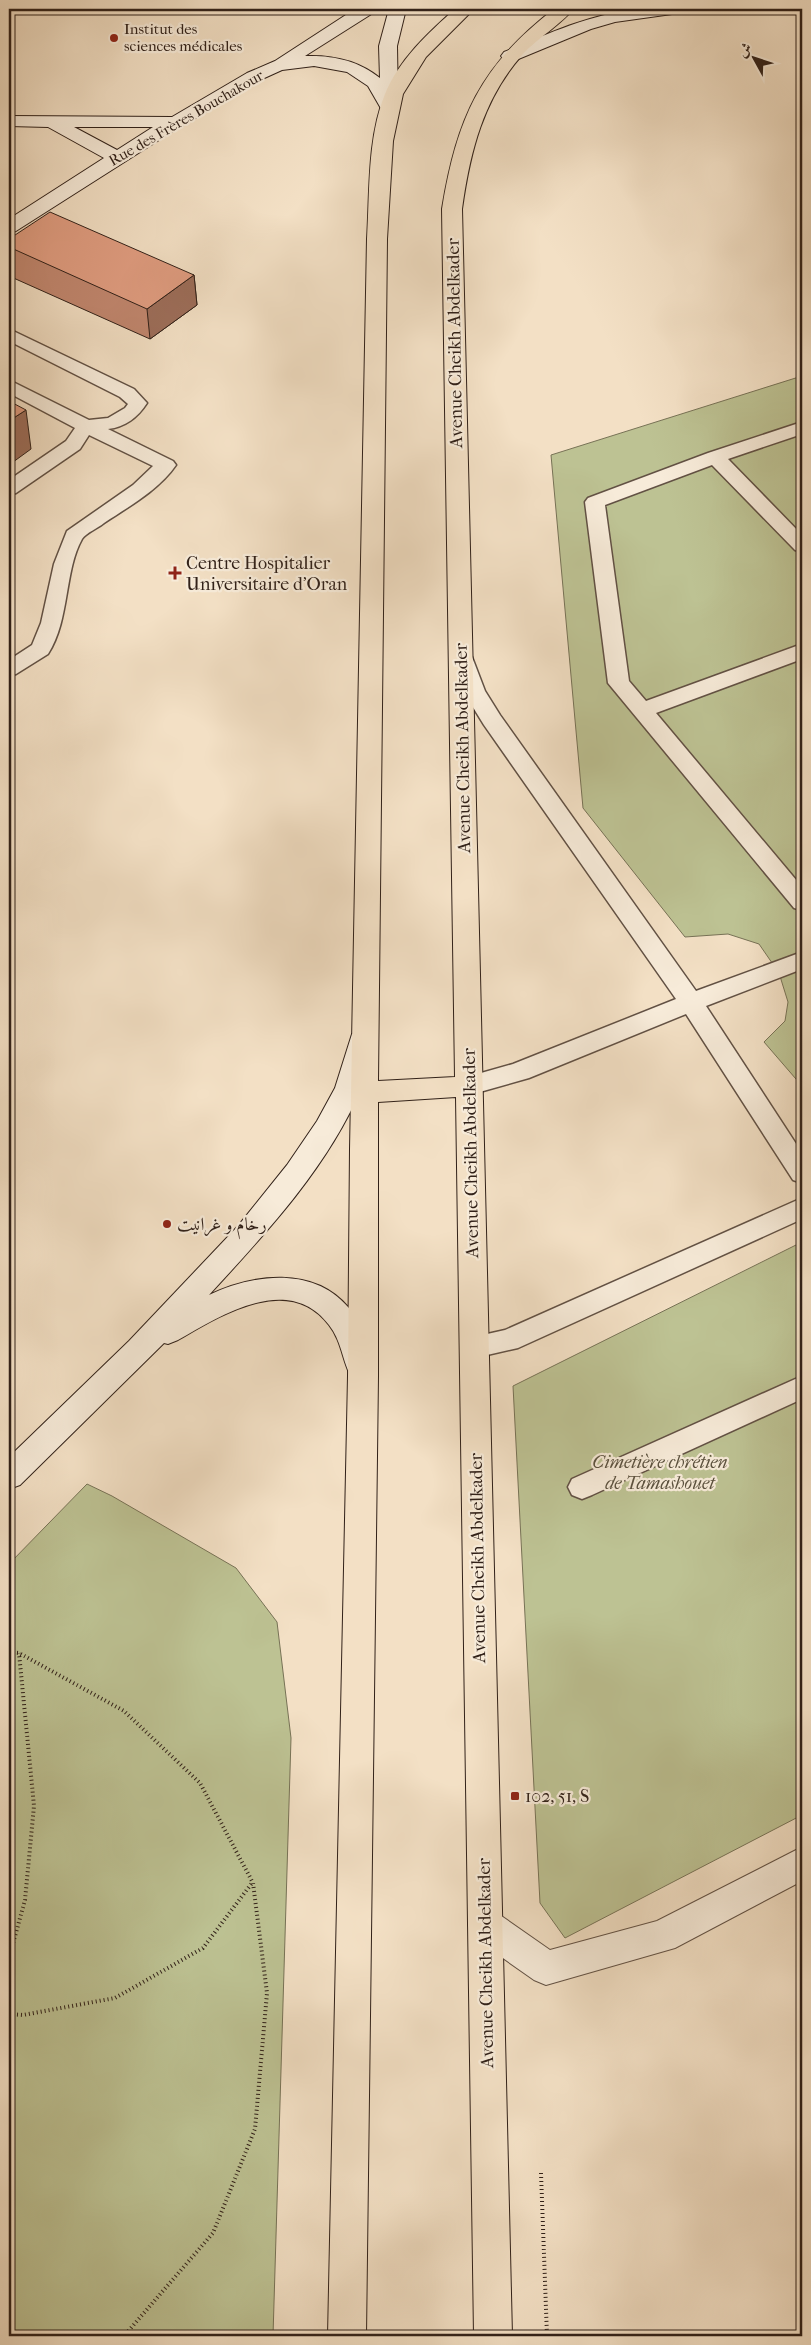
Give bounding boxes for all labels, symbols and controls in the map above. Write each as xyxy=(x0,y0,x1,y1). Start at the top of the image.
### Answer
place label: Institut des sciences médicales xyxy=(124,20,243,55)
marker: Institut des sciences médicales xyxy=(108,32,120,44)
north arrow xyxy=(728,32,778,82)
text: ش xyxy=(733,39,755,61)
street label: Rue des Frères Bouchakour xyxy=(105,66,267,170)
street label: Avenue Cheikh Abdelkader xyxy=(443,237,467,449)
place label: Centre Hospitalier Universitaire d'Oran xyxy=(186,553,348,595)
marker: Centre Hospitalier Universitaire d'Oran xyxy=(168,566,182,580)
street label: Avenue Cheikh Abdelkader xyxy=(451,642,475,854)
street label: Avenue Cheikh Abdelkader xyxy=(459,1047,483,1259)
place label: رخام و غرانيت xyxy=(177,1214,267,1240)
marker: رخام و غرانيت xyxy=(161,1218,173,1230)
street label: Avenue Cheikh Abdelkader xyxy=(466,1452,490,1664)
park label: Cimetière chrétien de Tamashouet xyxy=(592,1452,728,1494)
place label: 102, 51, S xyxy=(525,1786,589,1807)
marker: 102, 51, S xyxy=(509,1790,521,1802)
street label: Avenue Cheikh Abdelkader xyxy=(474,1857,498,2069)

